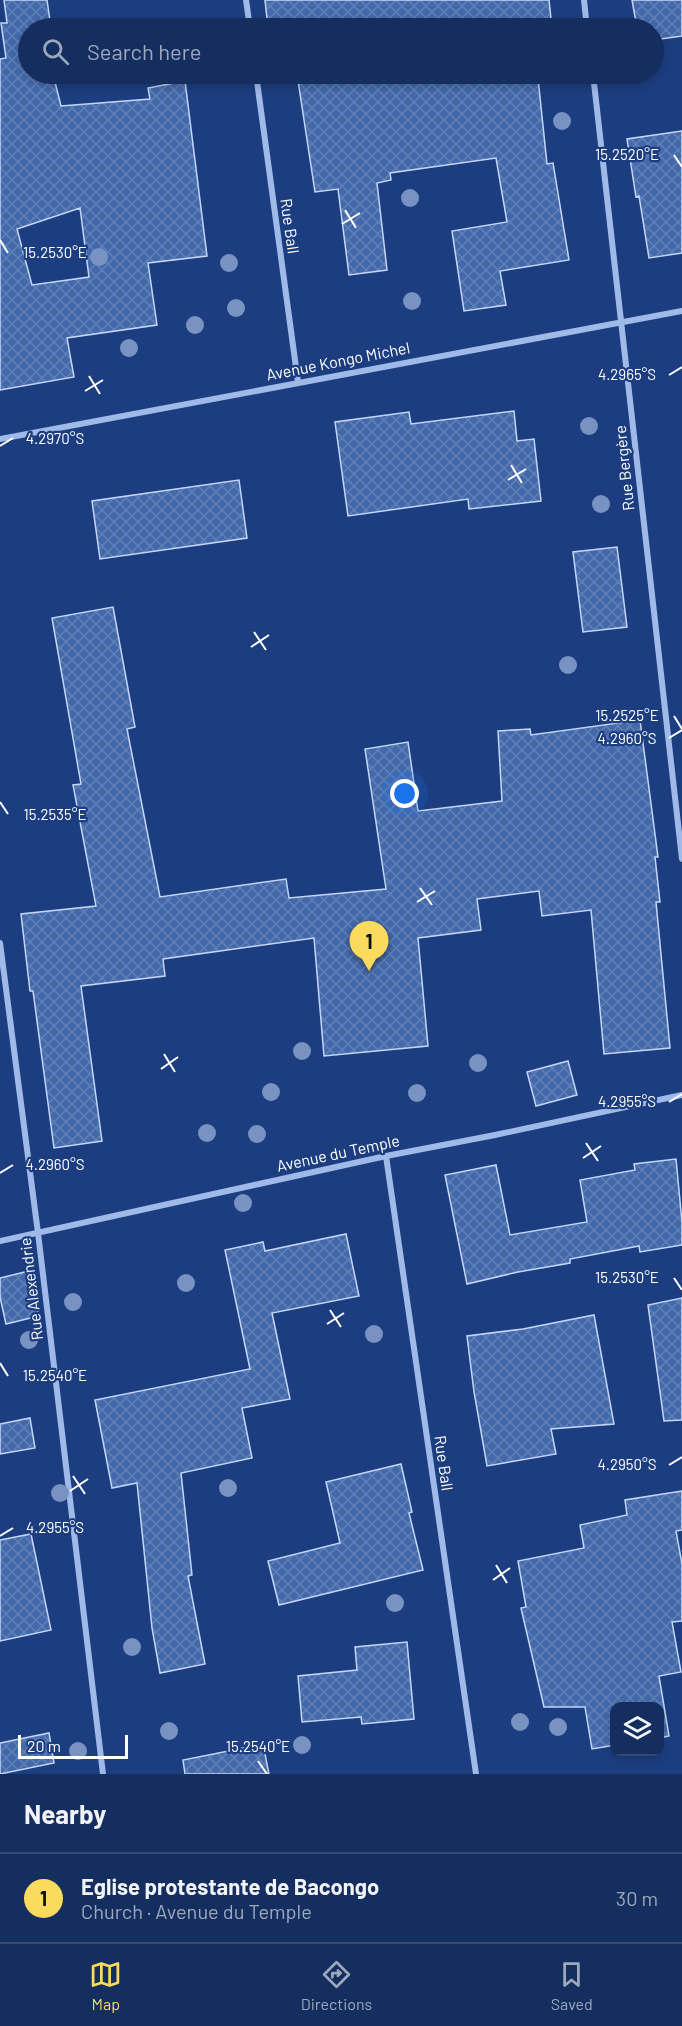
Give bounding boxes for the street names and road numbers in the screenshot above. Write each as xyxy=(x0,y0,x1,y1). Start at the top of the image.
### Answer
street label: Rue Ball xyxy=(277,197,304,255)
street label: Avenue Kongo Michel xyxy=(264,337,411,384)
street label: Rue Bergère xyxy=(610,424,637,512)
street label: Avenue du Temple xyxy=(275,1130,401,1175)
street label: Rue Alexendrie xyxy=(15,1237,46,1341)
street label: Rue Ball xyxy=(431,1434,458,1492)

